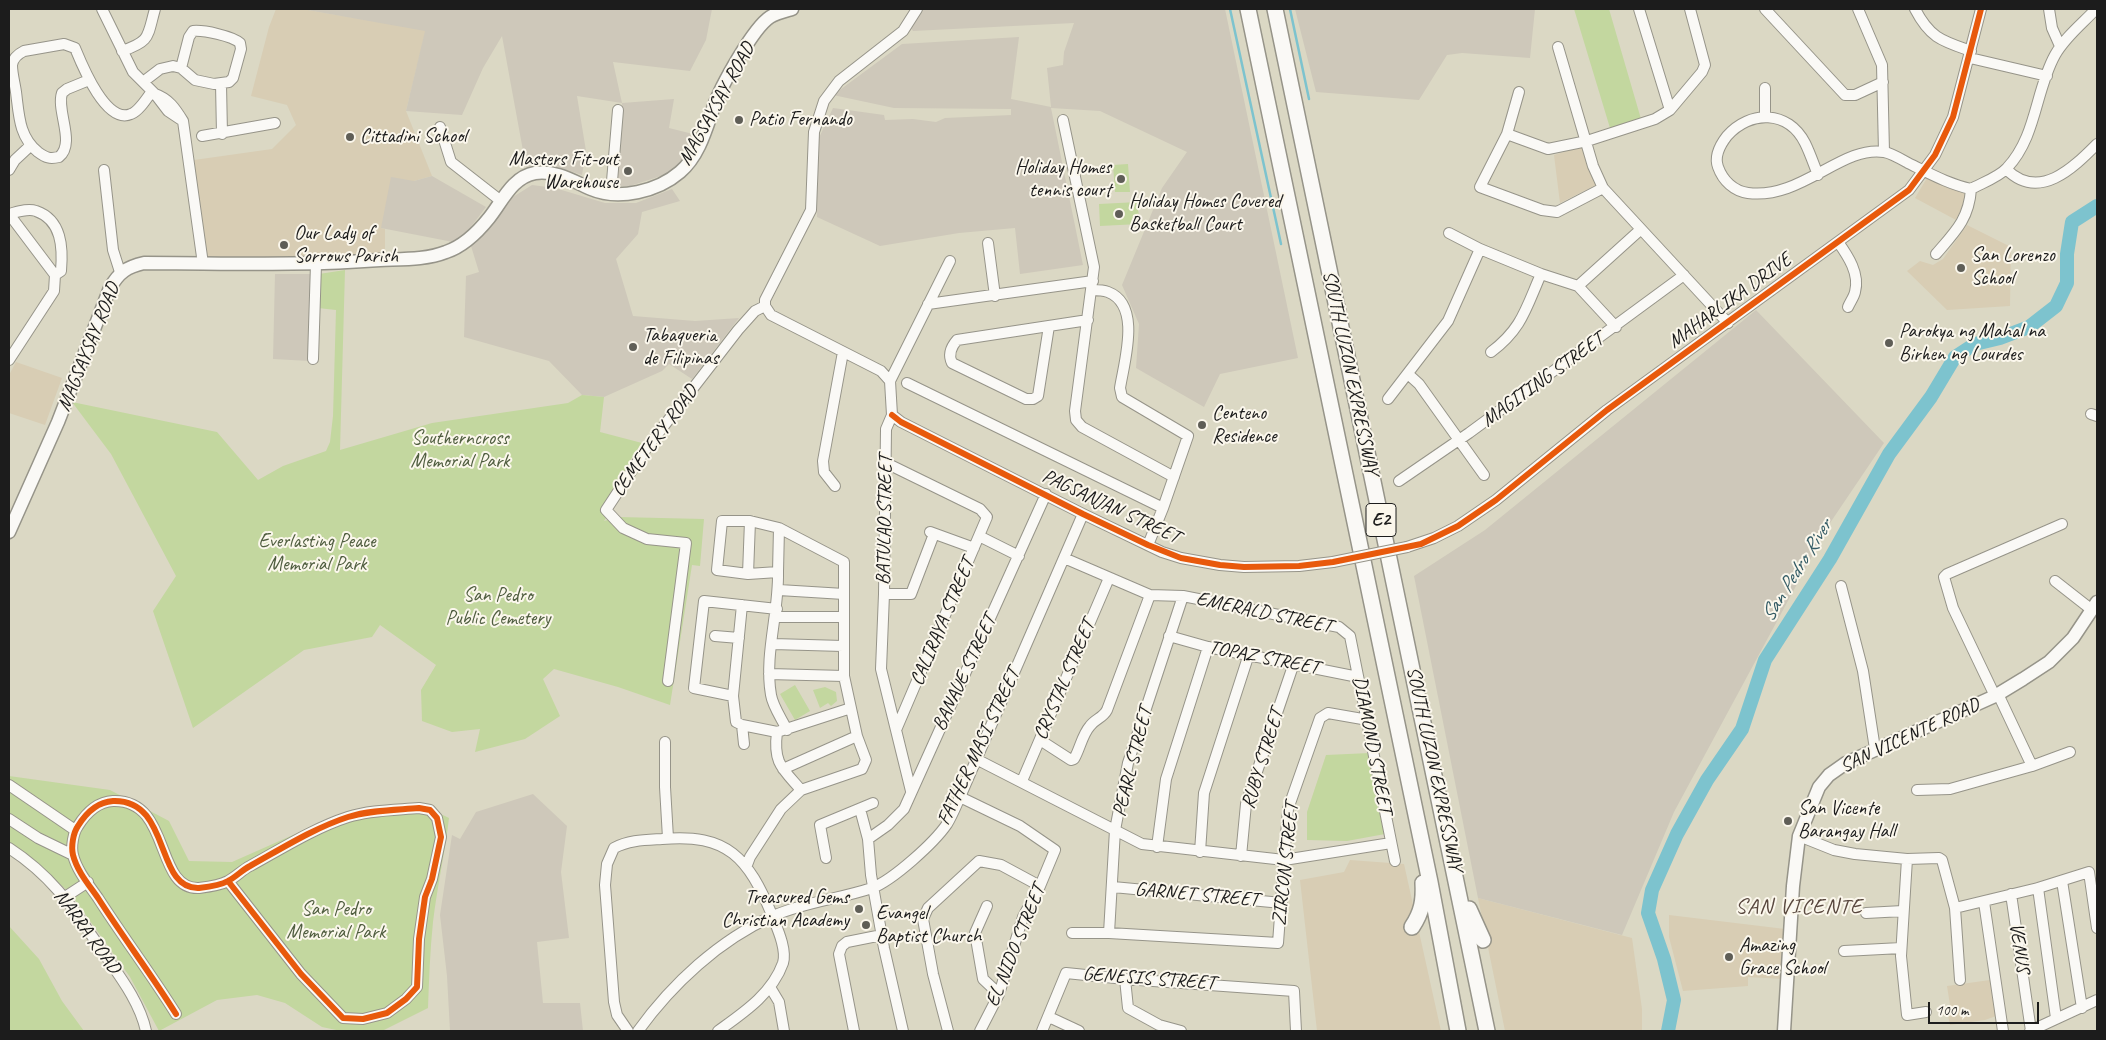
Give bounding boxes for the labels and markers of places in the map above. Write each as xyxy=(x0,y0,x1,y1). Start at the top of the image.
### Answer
place label: Patio Fernando xyxy=(749,108,852,132)
marker: Patio Fernando xyxy=(733,114,745,126)
place label: Cittadini School xyxy=(360,125,467,149)
marker: Cittadini School xyxy=(344,131,356,143)
place label: Masters Fit-out Warehouse xyxy=(509,148,618,195)
place label: Holiday Homes tennis court xyxy=(1015,156,1111,203)
marker: Masters Fit-out Warehouse xyxy=(622,165,634,177)
marker: Holiday Homes tennis court xyxy=(1115,173,1127,185)
place label: Holiday Homes Covered Basketball Court xyxy=(1129,190,1281,237)
marker: Holiday Homes Covered Basketball Court xyxy=(1113,208,1125,220)
place label: Our Lady of Sorrows Parish xyxy=(294,222,398,269)
marker: Our Lady of Sorrows Parish xyxy=(278,239,290,251)
place label: San Lorenzo School xyxy=(1971,244,2055,291)
marker: San Lorenzo School xyxy=(1955,262,1967,274)
place label: Parokya ng Mahal na Birhen ng Lourdes xyxy=(1899,320,2045,367)
place label: Tabaqueria de Filipinas xyxy=(643,324,718,371)
marker: Parokya ng Mahal na Birhen ng Lourdes xyxy=(1883,337,1895,349)
marker: Tabaqueria de Filipinas xyxy=(627,341,639,353)
place label: Centeno Residence xyxy=(1212,402,1277,449)
marker: Centeno Residence xyxy=(1196,419,1208,431)
place label: San Vicente Barangay Hall xyxy=(1798,797,1895,844)
marker: San Vicente Barangay Hall xyxy=(1782,815,1794,827)
place label: Treasured Gems Christian Academy xyxy=(722,886,849,933)
place label: Evangel Baptist Church xyxy=(876,902,981,949)
marker: Treasured Gems Christian Academy xyxy=(853,903,865,915)
marker: Evangel Baptist Church xyxy=(860,919,872,931)
place label: Amazing Grace School xyxy=(1739,934,1826,981)
marker: Amazing Grace School xyxy=(1723,951,1735,963)

